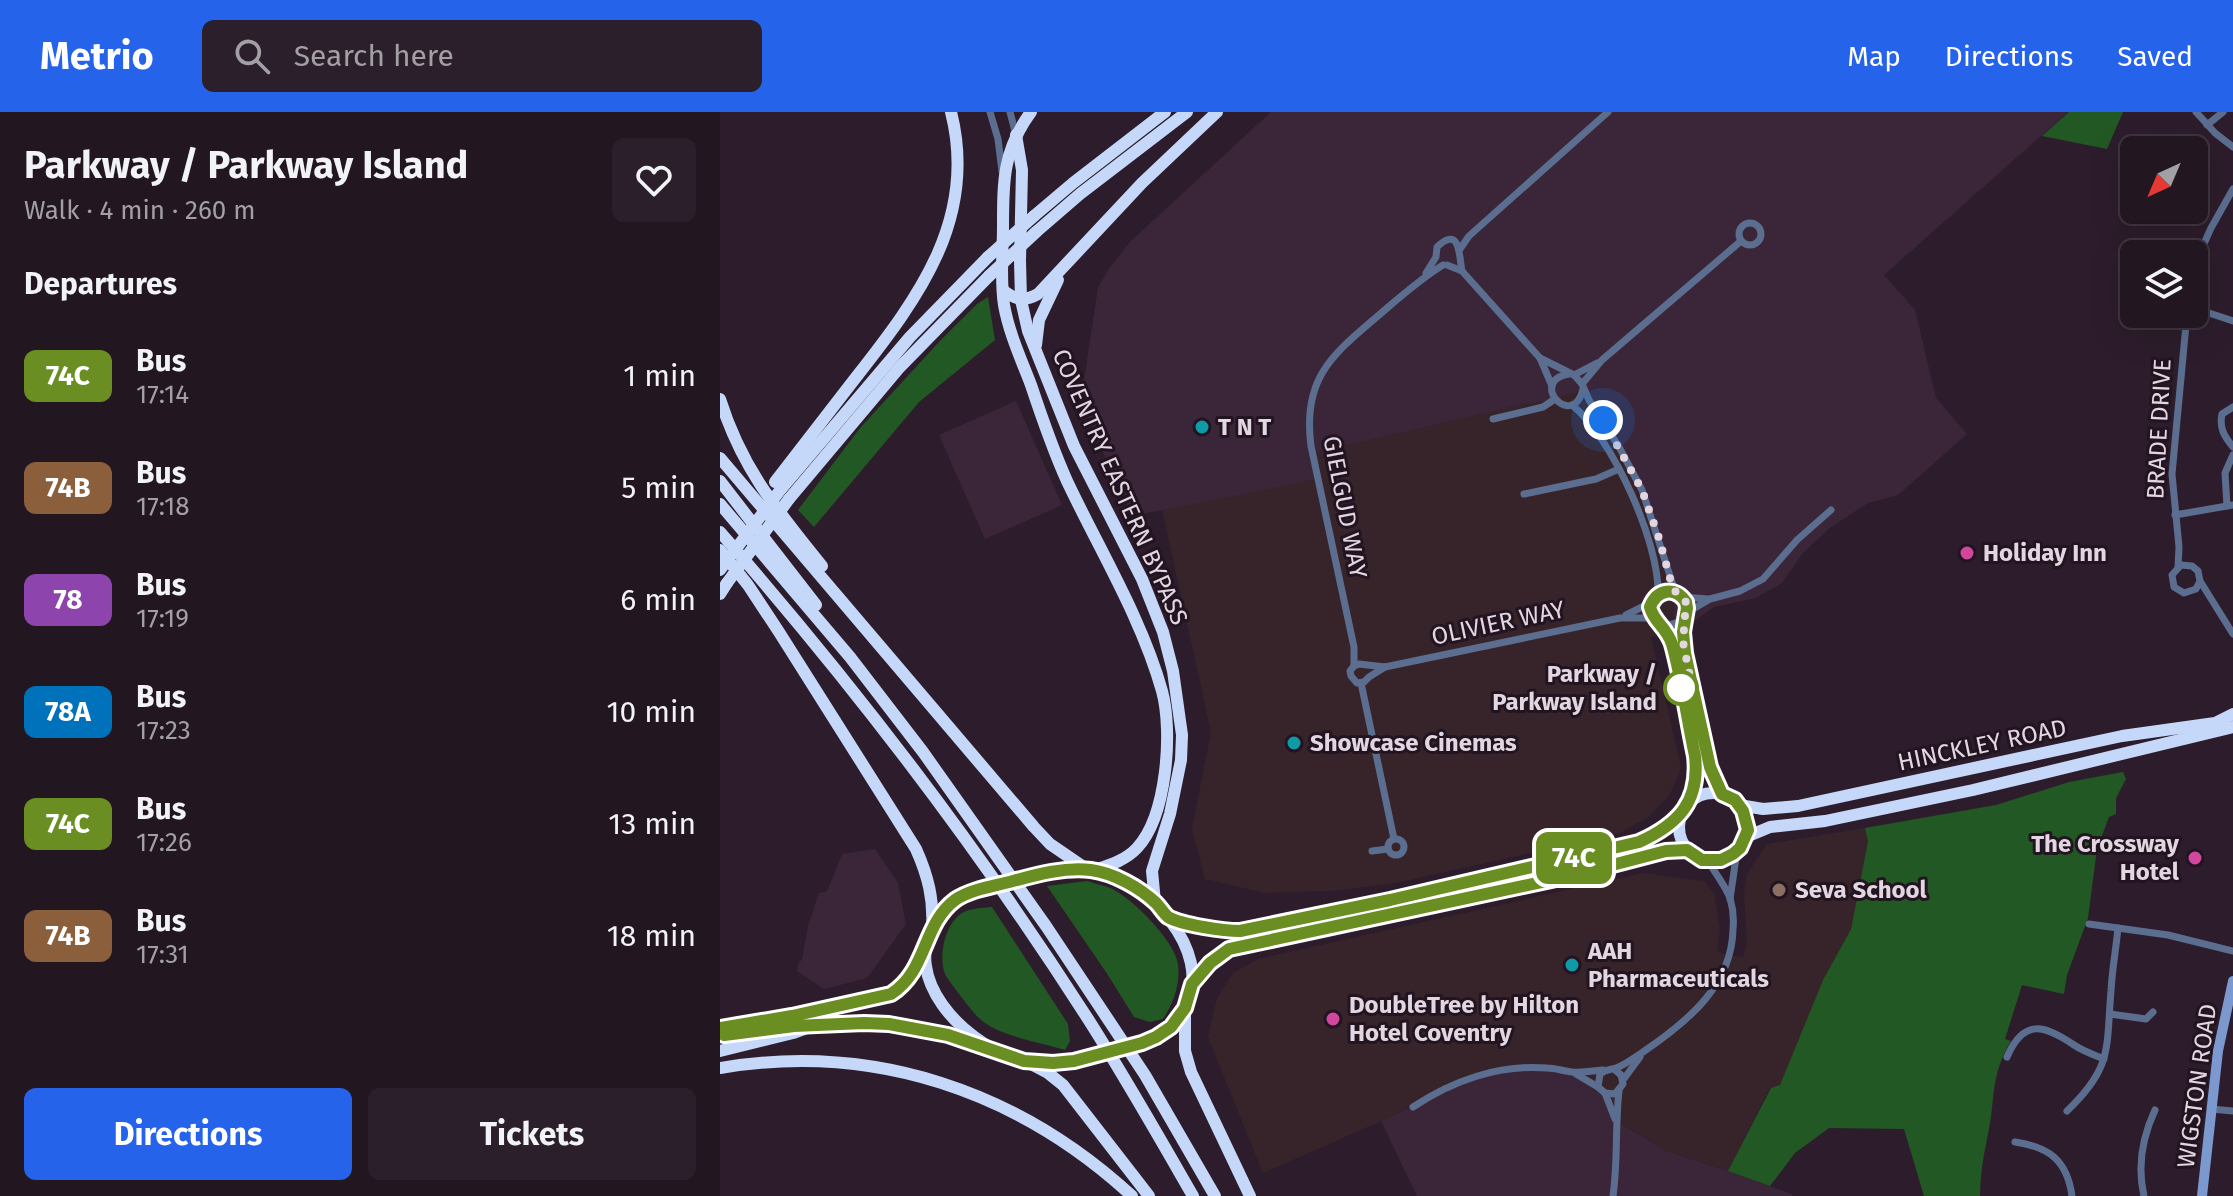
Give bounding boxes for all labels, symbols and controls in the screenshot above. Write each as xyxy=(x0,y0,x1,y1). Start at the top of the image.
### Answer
search box xyxy=(202,20,762,92)
text: Metrio xyxy=(40,33,154,79)
icon: search xyxy=(230,34,274,78)
text: Search here xyxy=(294,38,454,74)
text: Map xyxy=(1847,40,1901,73)
text: Directions xyxy=(1945,40,2073,73)
text: Saved xyxy=(2117,40,2193,73)
north arrow xyxy=(2120,136,2208,224)
map controls xyxy=(2120,136,2208,328)
button: heart xyxy=(612,138,696,222)
text: Parkway / Parkway Island xyxy=(24,142,468,188)
text: Walk · 4 min · 260 m xyxy=(24,195,256,226)
button: layers xyxy=(2120,240,2208,328)
text: Departures xyxy=(24,266,177,302)
text: Bus xyxy=(136,343,186,379)
street label: COVENTRY EASTERN BYPASS xyxy=(1046,345,1194,629)
text: 1 min xyxy=(623,358,696,394)
street label: BRADE DRIVE xyxy=(2141,358,2177,500)
text: 74C xyxy=(46,359,90,392)
text: 17:14 xyxy=(136,379,189,410)
your location xyxy=(1583,400,1623,440)
place label: T N T xyxy=(1218,413,1271,441)
marker: T N T xyxy=(1193,418,1211,436)
street label: GIELGUD WAY xyxy=(1317,433,1373,581)
text: Bus xyxy=(136,455,186,491)
text: 5 min xyxy=(621,470,696,506)
text: 74B xyxy=(45,471,91,504)
text: 17:18 xyxy=(136,491,190,522)
place label: Holiday Inn xyxy=(1983,539,2107,567)
marker: Holiday Inn xyxy=(1958,544,1976,562)
text: Bus xyxy=(136,567,186,603)
text: 6 min xyxy=(620,582,696,618)
text: 78 xyxy=(54,583,82,616)
street label: OLIVIER WAY xyxy=(1429,595,1568,651)
text: 17:19 xyxy=(136,603,189,634)
place label: Parkway / Parkway Island xyxy=(1492,660,1657,716)
marker: Parkway / Parkway Island xyxy=(1664,671,1698,705)
text: Bus xyxy=(136,679,186,715)
text: 10 min xyxy=(607,694,696,730)
text: 78A xyxy=(45,695,91,728)
street label: HINCKLEY ROAD xyxy=(1895,713,2069,777)
text: 17:23 xyxy=(136,715,191,746)
place label: Showcase Cinemas xyxy=(1310,729,1517,757)
marker: Showcase Cinemas xyxy=(1285,734,1303,752)
text: Bus xyxy=(136,791,186,827)
text: 13 min xyxy=(608,806,696,842)
text: 74C xyxy=(46,807,90,840)
text: 17:26 xyxy=(136,827,192,858)
place label: The Crossway Hotel xyxy=(2031,830,2180,886)
line badge: 74C xyxy=(1528,832,1620,884)
text: 74C xyxy=(1552,841,1596,874)
marker: The Crossway Hotel xyxy=(2186,849,2204,867)
place label: Seva School xyxy=(1795,876,1928,904)
marker: Seva School xyxy=(1770,881,1788,899)
text: Bus xyxy=(136,903,186,939)
text: 18 min xyxy=(607,918,696,954)
text: 74B xyxy=(45,919,91,952)
place label: AAH Pharmaceuticals xyxy=(1587,937,1769,993)
text: 17:31 xyxy=(136,939,189,970)
marker: AAH Pharmaceuticals xyxy=(1563,956,1581,974)
place label: DoubleTree by Hilton Hotel Coventry xyxy=(1349,991,1579,1047)
street label: WIGSTON ROAD xyxy=(2172,1002,2222,1170)
marker: DoubleTree by Hilton Hotel Coventry xyxy=(1324,1010,1342,1028)
button: Directions xyxy=(24,1088,352,1180)
button: Tickets xyxy=(368,1088,696,1180)

